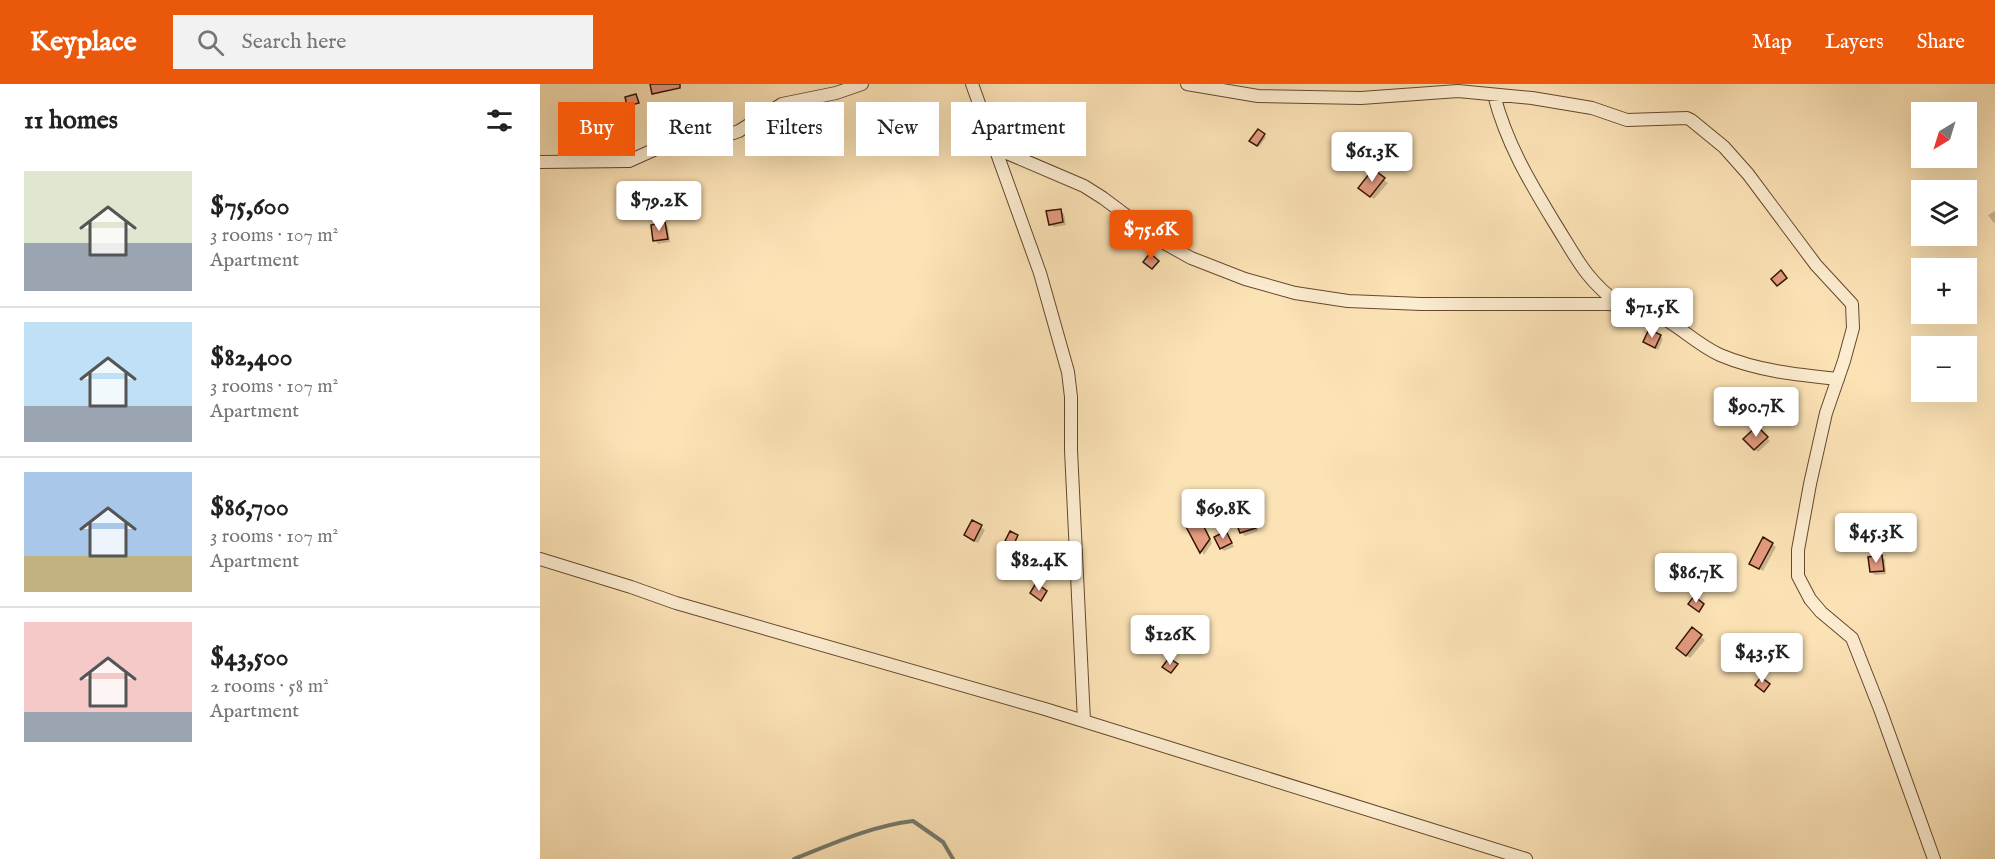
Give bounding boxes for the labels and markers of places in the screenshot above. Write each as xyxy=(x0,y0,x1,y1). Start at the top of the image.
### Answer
pin: $61.3K xyxy=(1323,132,1421,183)
pin: $79.2K xyxy=(610,181,708,232)
pin: $75.6K xyxy=(1102,210,1200,261)
pin: $71.5K xyxy=(1603,288,1701,339)
pin: $90.7K xyxy=(1707,387,1805,438)
pin: $69.8K xyxy=(1174,489,1272,540)
pin: $45.3K xyxy=(1827,513,1925,564)
pin: $82.4K xyxy=(990,541,1088,592)
pin: $86.7K xyxy=(1647,553,1745,604)
pin: $126K xyxy=(1128,615,1212,666)
pin: $43.5K xyxy=(1713,633,1811,684)

